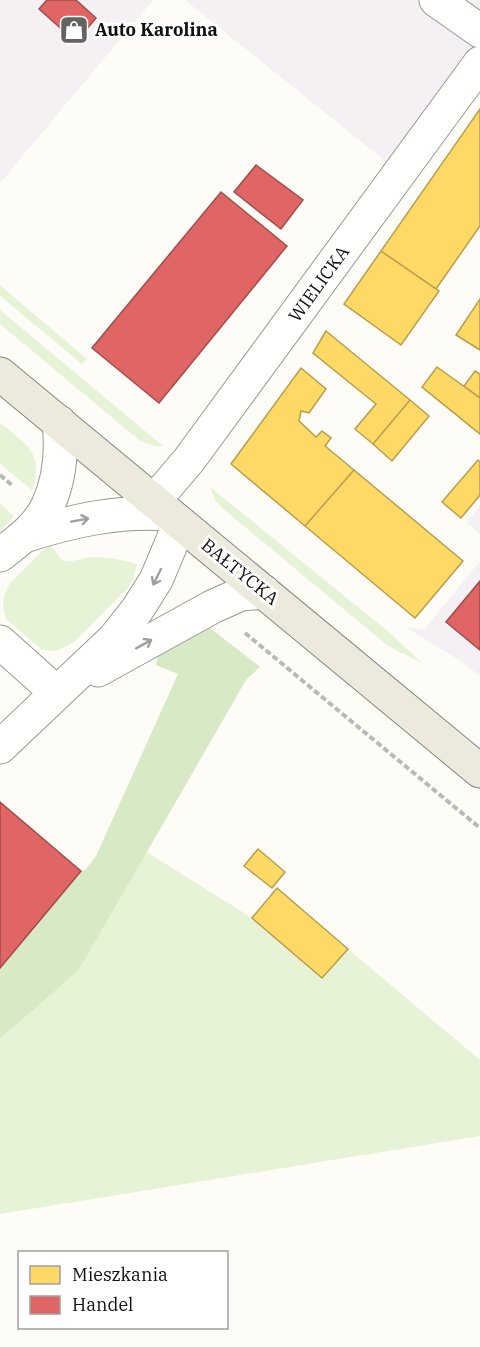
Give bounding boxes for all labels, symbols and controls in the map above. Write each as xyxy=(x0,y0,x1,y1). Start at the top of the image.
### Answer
shop icon: Auto Karolina xyxy=(58,14,90,46)
place label: Auto Karolina xyxy=(95,18,218,41)
street label: WIELICKA xyxy=(283,240,354,326)
one-way arrow xyxy=(69,514,89,525)
street label: BAŁTYCKA xyxy=(197,533,284,610)
one-way arrow xyxy=(150,567,162,585)
one-way arrow xyxy=(135,638,152,650)
legend xyxy=(18,1251,228,1329)
text: Mieszkania xyxy=(72,1263,168,1286)
text: Handel xyxy=(72,1293,134,1316)

